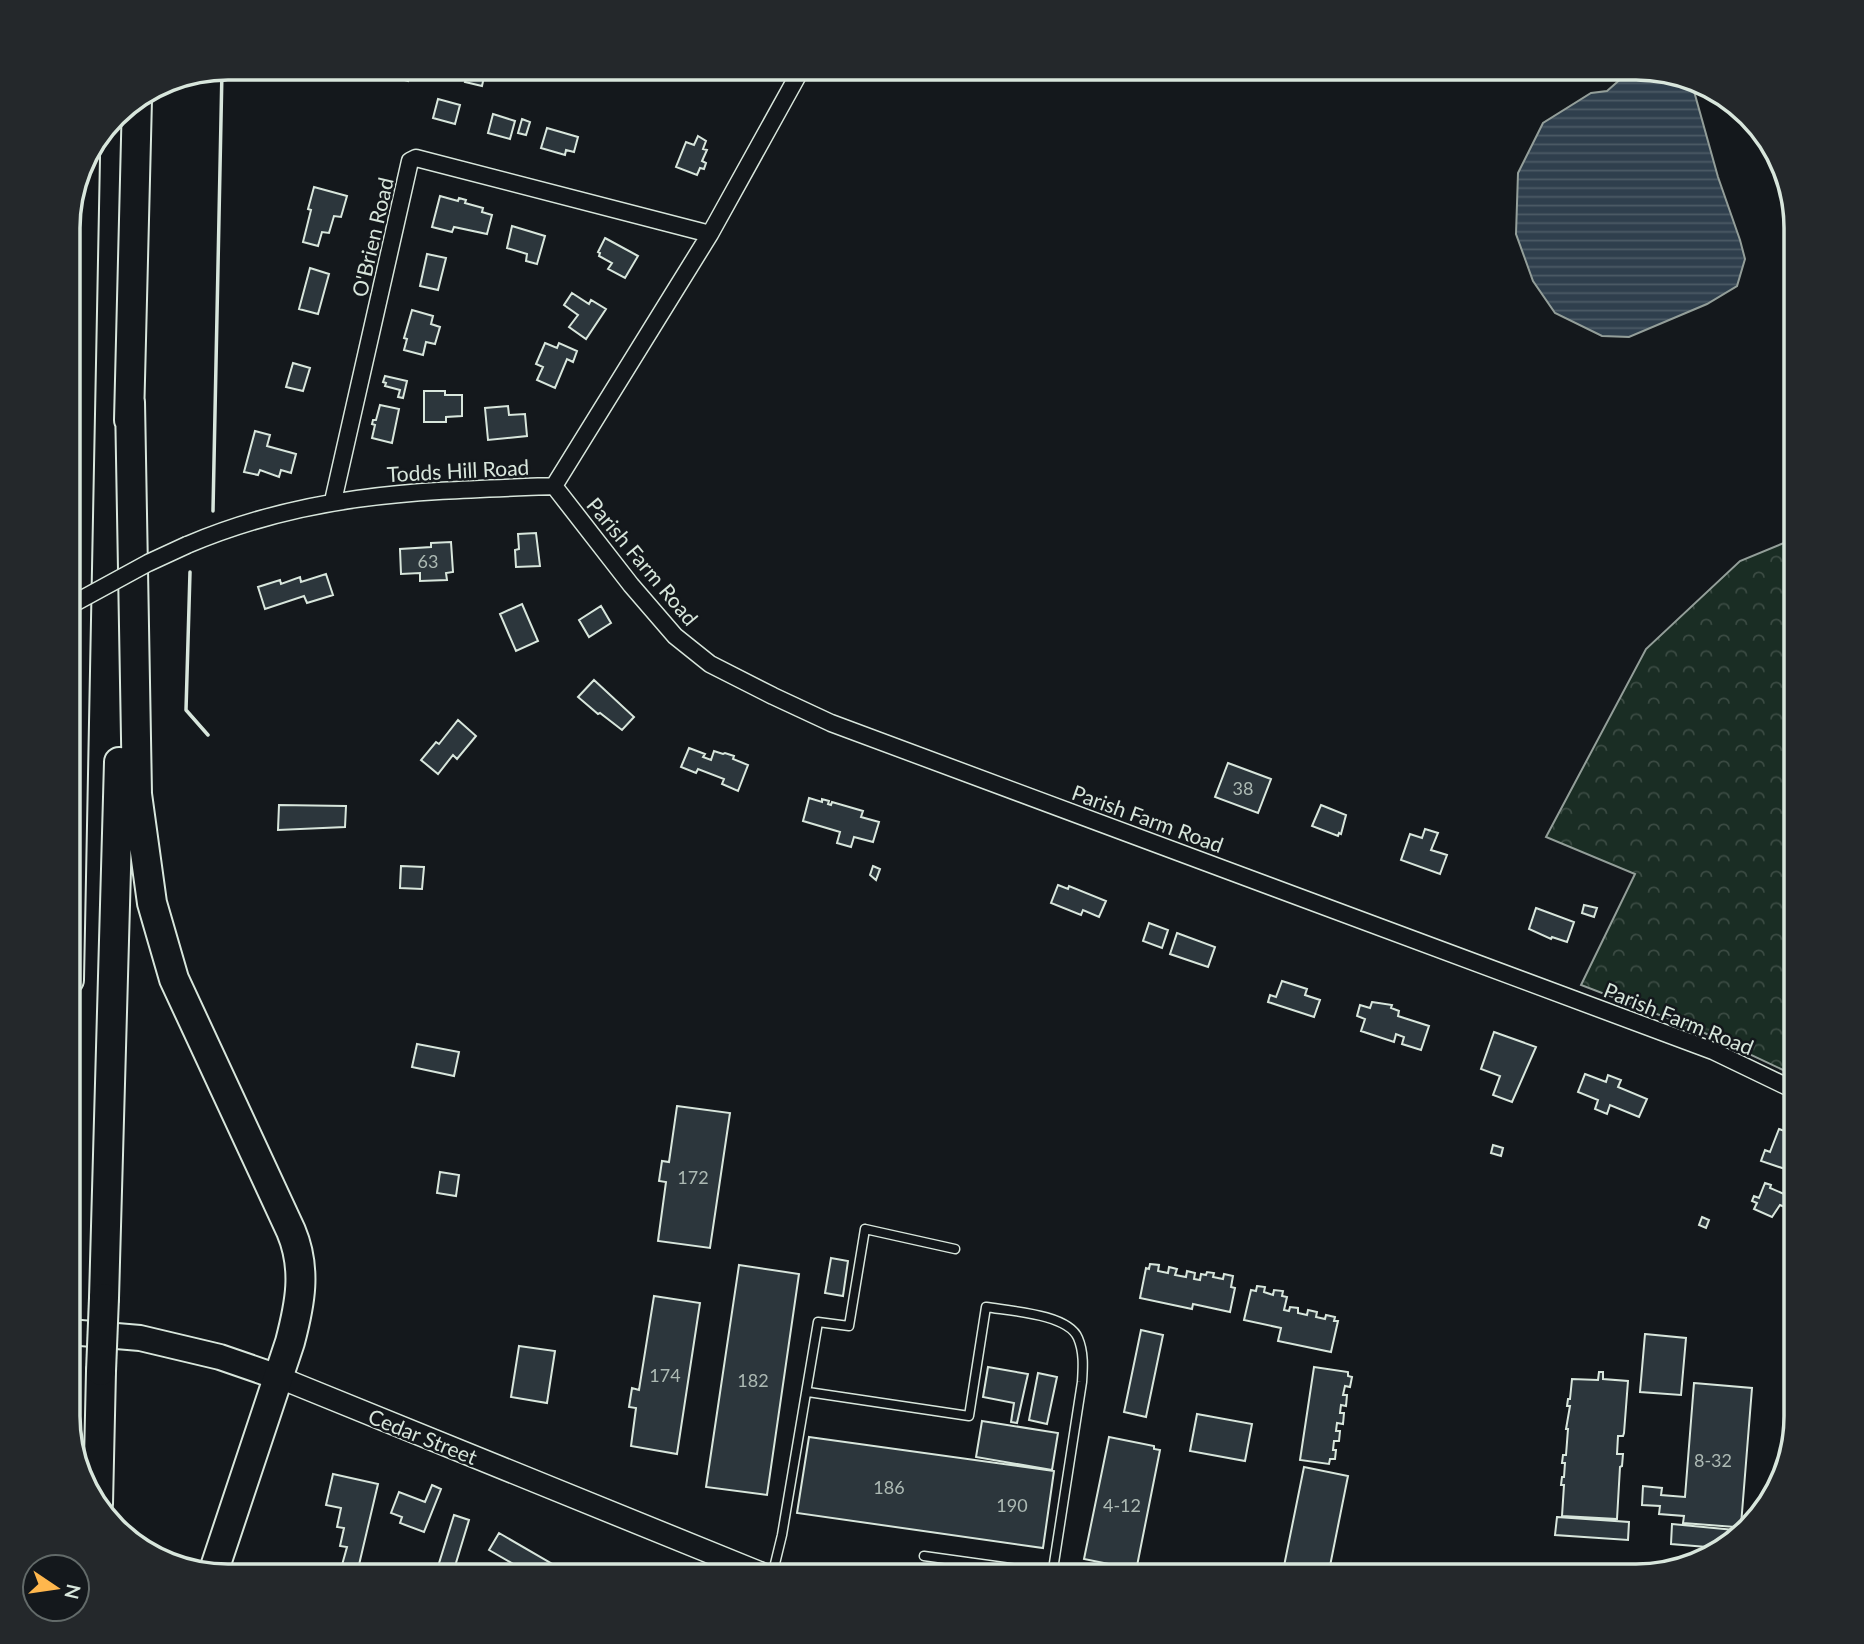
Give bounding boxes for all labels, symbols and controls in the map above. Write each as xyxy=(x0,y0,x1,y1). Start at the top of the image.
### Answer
street label: O'Brien Road xyxy=(346,175,398,299)
street label: Todds Hill Road xyxy=(386,454,530,486)
street label: Parish Farm Road xyxy=(582,492,704,630)
house number: 63 xyxy=(418,550,438,572)
house number: 38 xyxy=(1233,777,1253,799)
street label: Parish Farm Road xyxy=(1069,779,1227,857)
street label: Parish Farm Road xyxy=(1600,977,1758,1059)
house number: 172 xyxy=(677,1166,709,1188)
house number: 174 xyxy=(649,1364,681,1386)
house number: 182 xyxy=(737,1369,769,1391)
street label: Cedar Street xyxy=(365,1403,481,1469)
house number: 8-32 xyxy=(1694,1449,1732,1471)
house number: 186 xyxy=(873,1476,905,1498)
house number: 190 xyxy=(996,1494,1028,1516)
house number: 4-12 xyxy=(1103,1494,1141,1516)
north arrow xyxy=(21,1553,91,1623)
text: N xyxy=(60,1582,86,1602)

